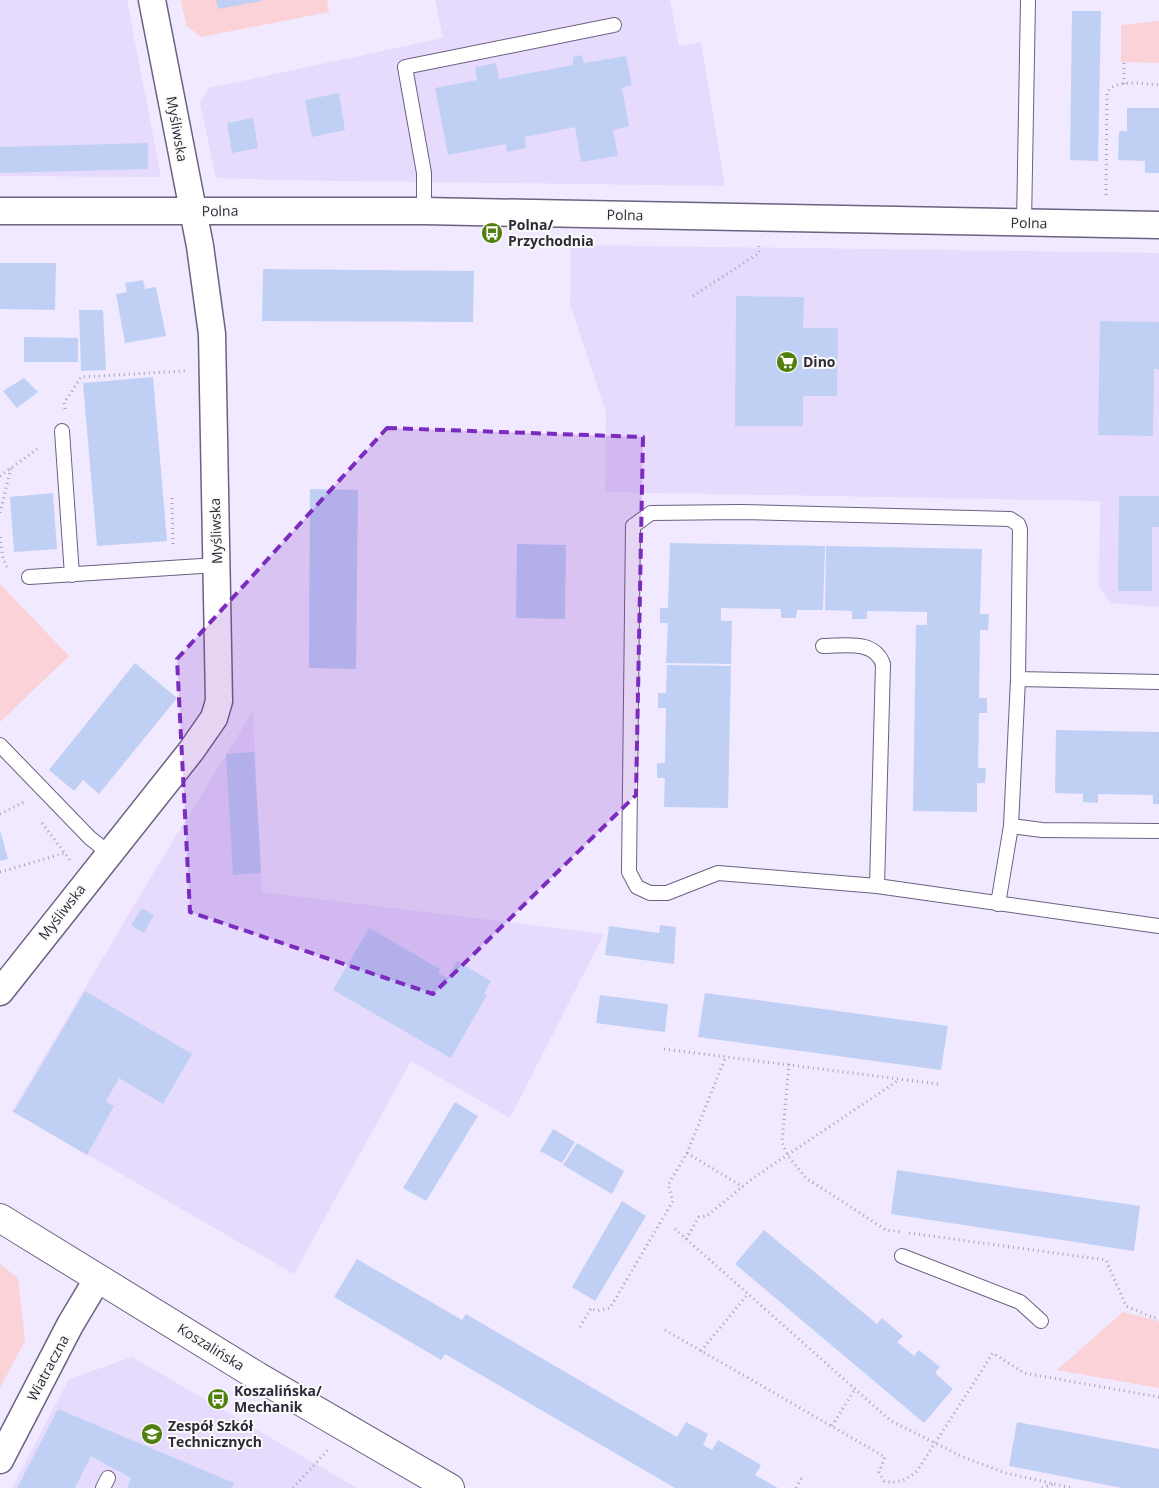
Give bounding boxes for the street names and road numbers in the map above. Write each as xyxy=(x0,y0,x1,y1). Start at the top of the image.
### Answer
street label: Myśliwska xyxy=(162,95,193,163)
street label: Polna xyxy=(201,201,239,220)
street label: Polna xyxy=(606,205,644,224)
street label: Polna xyxy=(1010,213,1048,232)
street label: Myśliwska xyxy=(205,498,226,564)
street label: Myśliwska xyxy=(34,880,89,944)
street label: Koszalińska xyxy=(174,1319,248,1375)
street label: Wiatraczna xyxy=(22,1331,73,1404)

